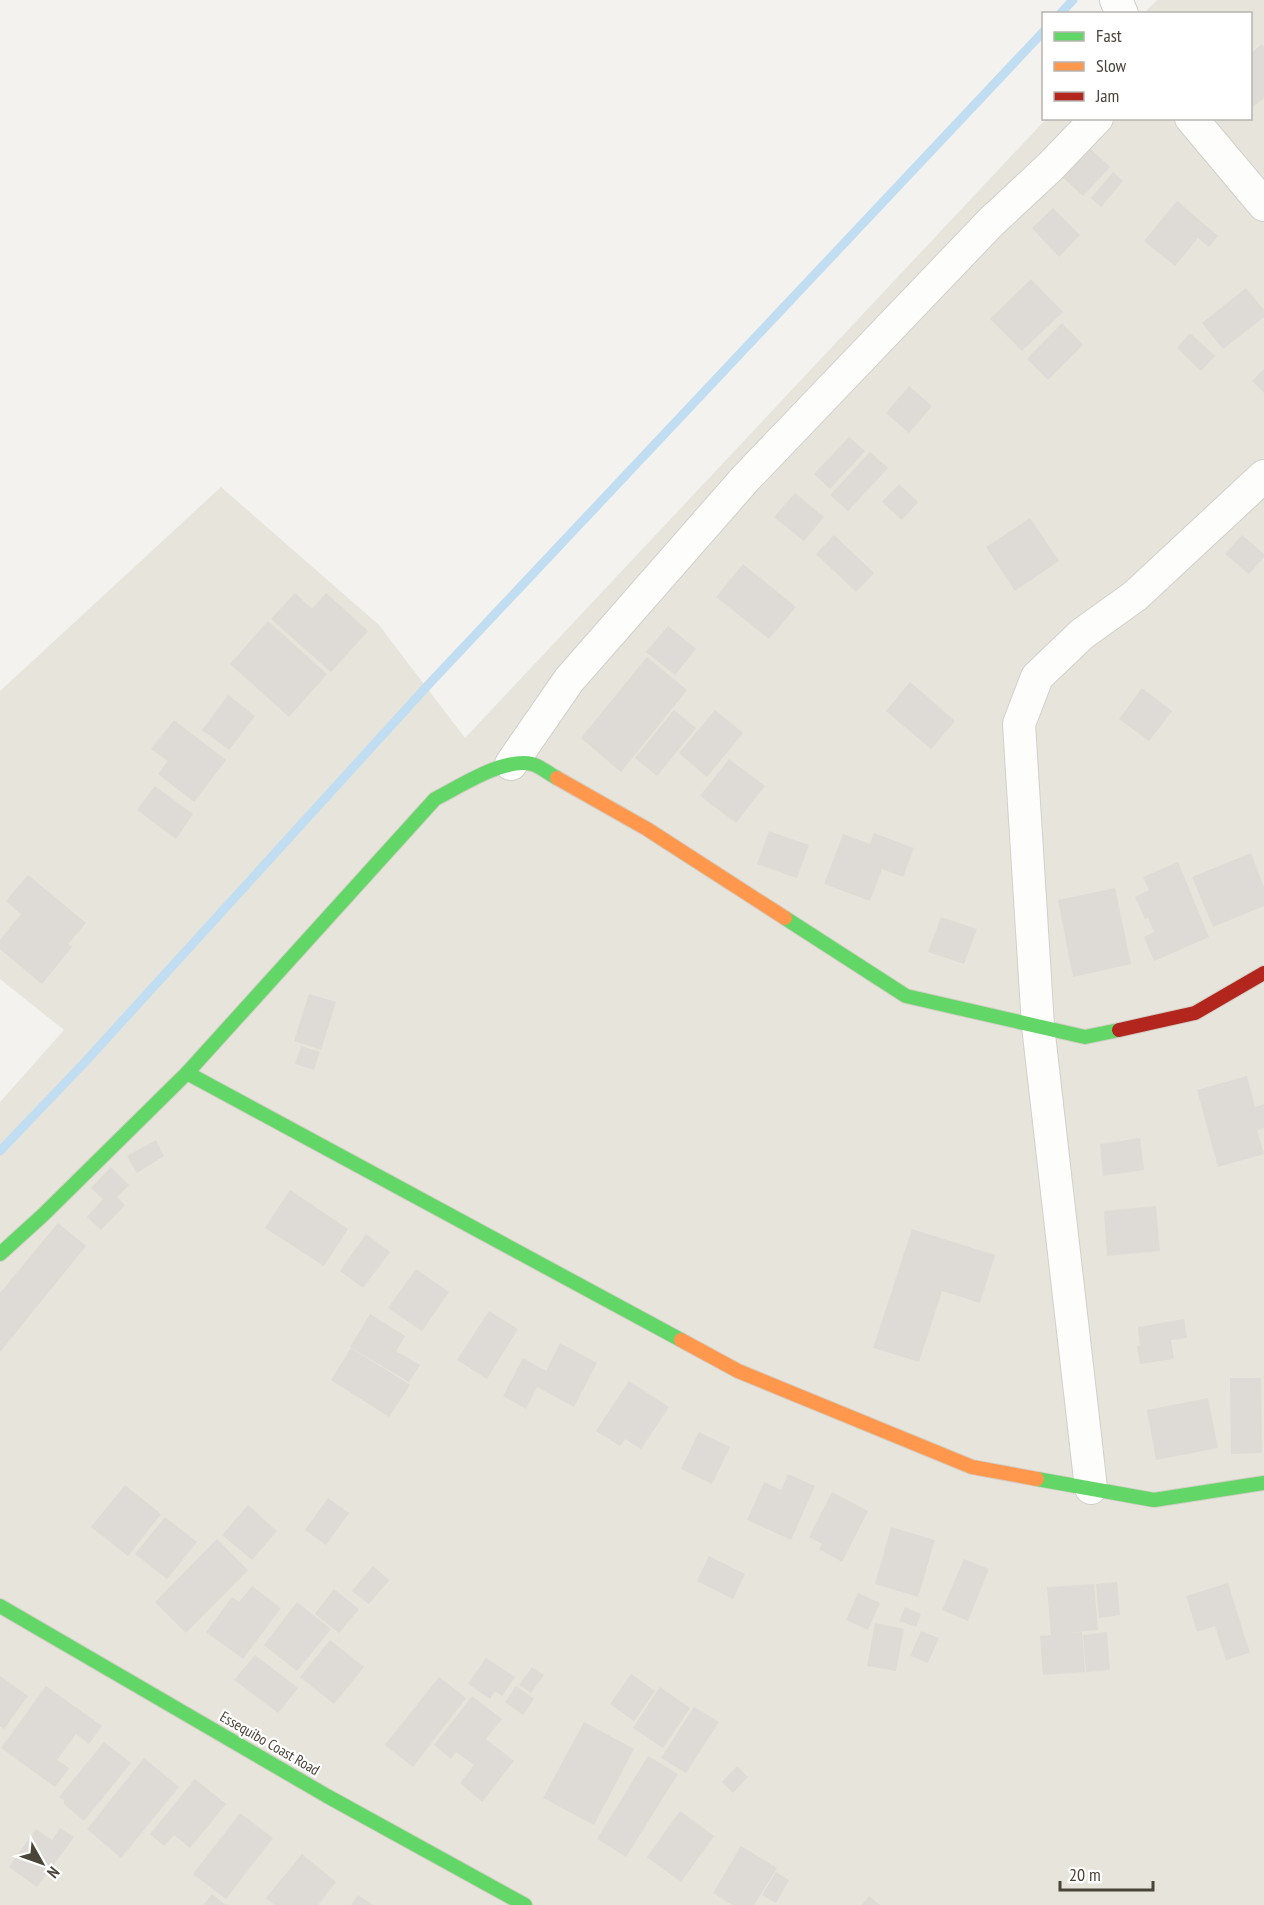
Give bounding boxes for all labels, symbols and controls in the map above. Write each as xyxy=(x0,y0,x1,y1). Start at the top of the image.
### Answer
legend xyxy=(1042,12,1252,120)
text: Fast xyxy=(1096,24,1122,47)
text: Slow xyxy=(1096,54,1127,77)
text: Jam xyxy=(1095,84,1119,107)
street label: Essequibo Coast Road xyxy=(217,1707,323,1779)
north arrow xyxy=(12,1833,72,1893)
scale bar xyxy=(1060,1854,1153,1892)
text: N xyxy=(43,1863,64,1882)
text: 20 m xyxy=(1069,1863,1101,1886)

